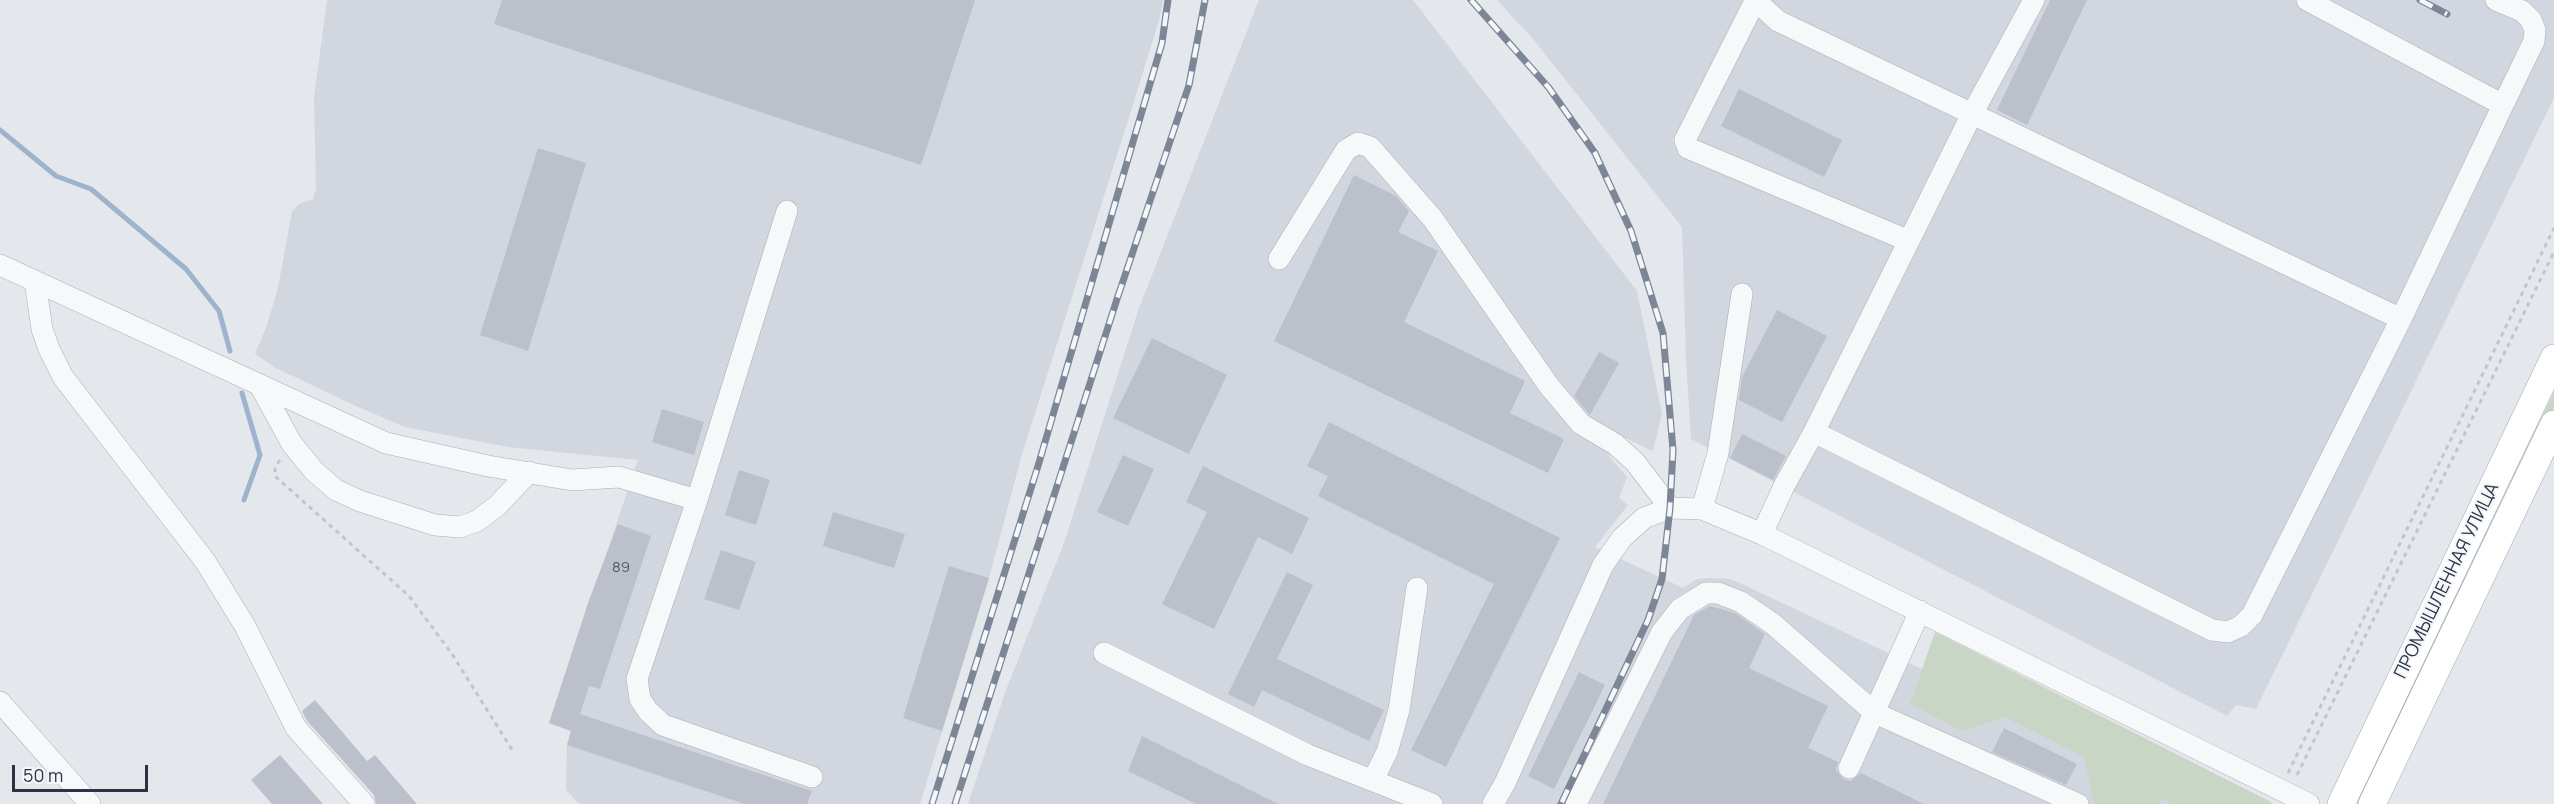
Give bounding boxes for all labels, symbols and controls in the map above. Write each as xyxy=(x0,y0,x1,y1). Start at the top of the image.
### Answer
street label: ПРОМЫШЛЕННАЯ УЛИЦА xyxy=(2390,480,2504,682)
house number: 89 xyxy=(612,559,630,577)
scale bar xyxy=(15,753,152,791)
text: 50 m xyxy=(23,763,63,787)

